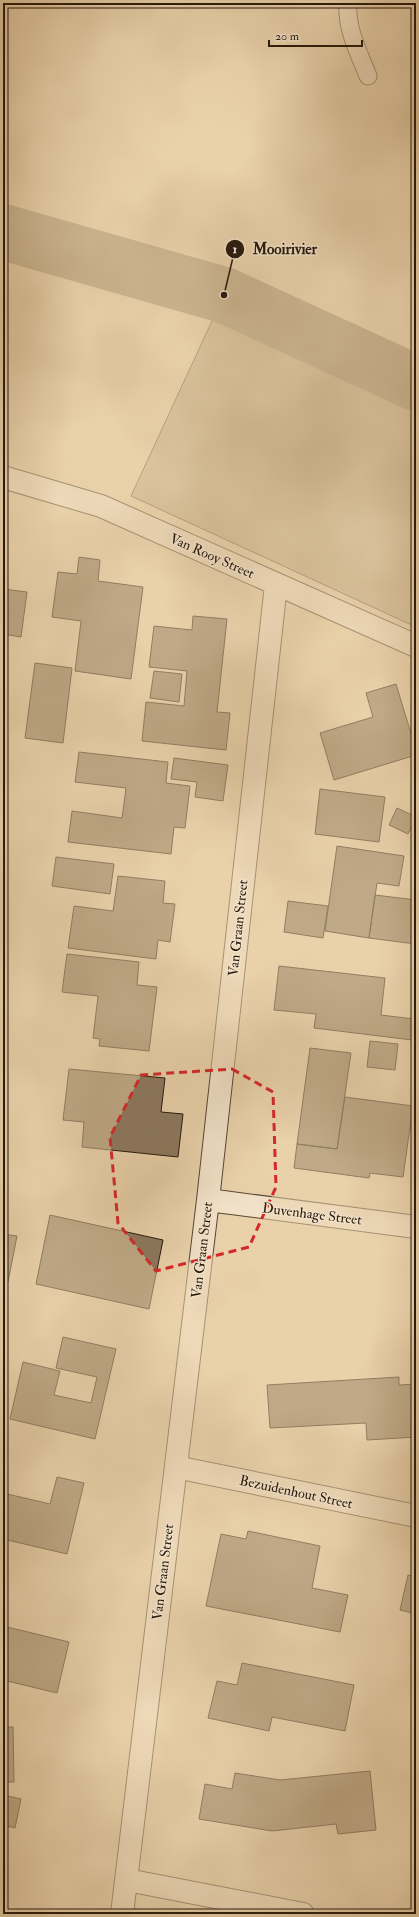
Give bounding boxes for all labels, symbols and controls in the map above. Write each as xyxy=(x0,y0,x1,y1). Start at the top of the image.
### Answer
scale bar xyxy=(269,22,362,48)
text: 20 m xyxy=(275,29,300,44)
callout: Mooirivier xyxy=(225,236,325,263)
text: Mooirivier xyxy=(252,240,318,259)
text: 1 xyxy=(233,242,237,257)
street label: Van Rooy Street xyxy=(167,530,257,583)
street label: Van Graan Street xyxy=(224,878,252,977)
street label: Duvenhage Street xyxy=(261,1199,363,1229)
street label: Van Graan Street xyxy=(188,1200,216,1299)
street label: Bezuidenhout Street xyxy=(238,1472,355,1512)
street label: Van Graan Street xyxy=(149,1522,177,1621)

